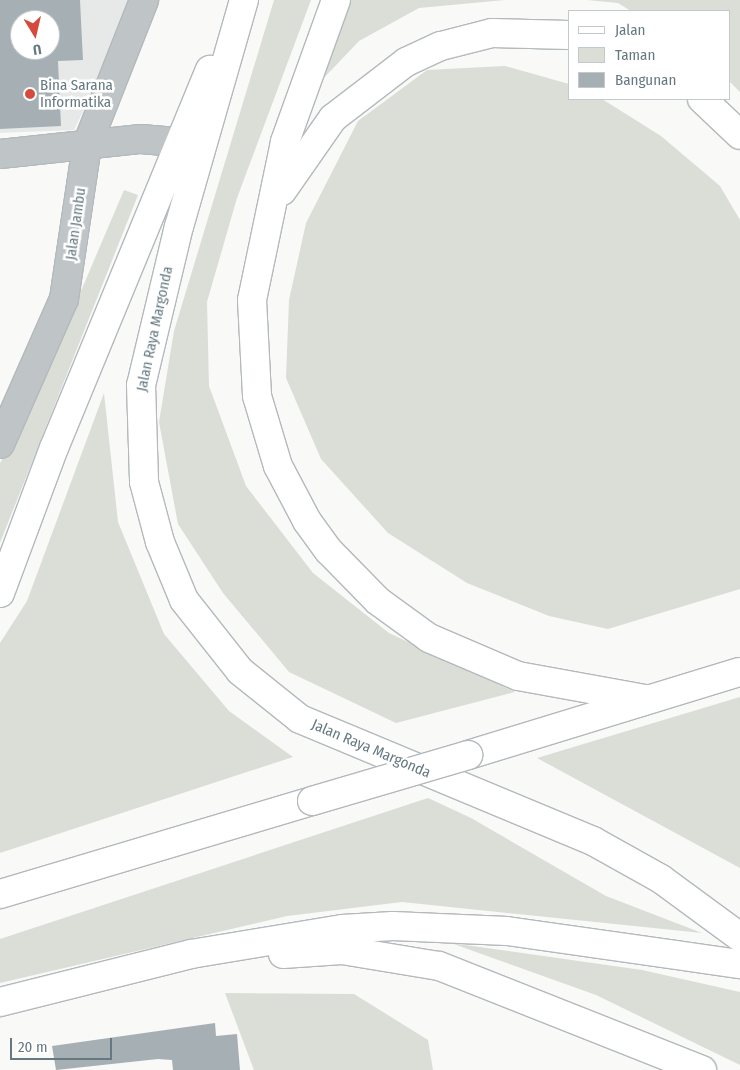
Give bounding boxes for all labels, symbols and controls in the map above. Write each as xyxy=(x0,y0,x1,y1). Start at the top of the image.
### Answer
north arrow xyxy=(10,10,60,60)
legend xyxy=(568,10,730,100)
text: Jalan xyxy=(615,21,645,39)
text: U xyxy=(32,40,43,58)
text: Taman xyxy=(615,46,655,64)
text: Bangunan xyxy=(615,71,676,89)
place label: Bina Sarana Informatika xyxy=(40,76,113,111)
marker: Bina Sarana Informatika xyxy=(24,88,36,100)
street label: Jalan Jambu xyxy=(62,187,90,261)
street label: Jalan Raya Margonda xyxy=(133,265,177,393)
street label: Jalan Raya Margonda xyxy=(309,716,433,782)
scale bar xyxy=(12,1028,115,1060)
text: 20 m xyxy=(18,1038,48,1056)

